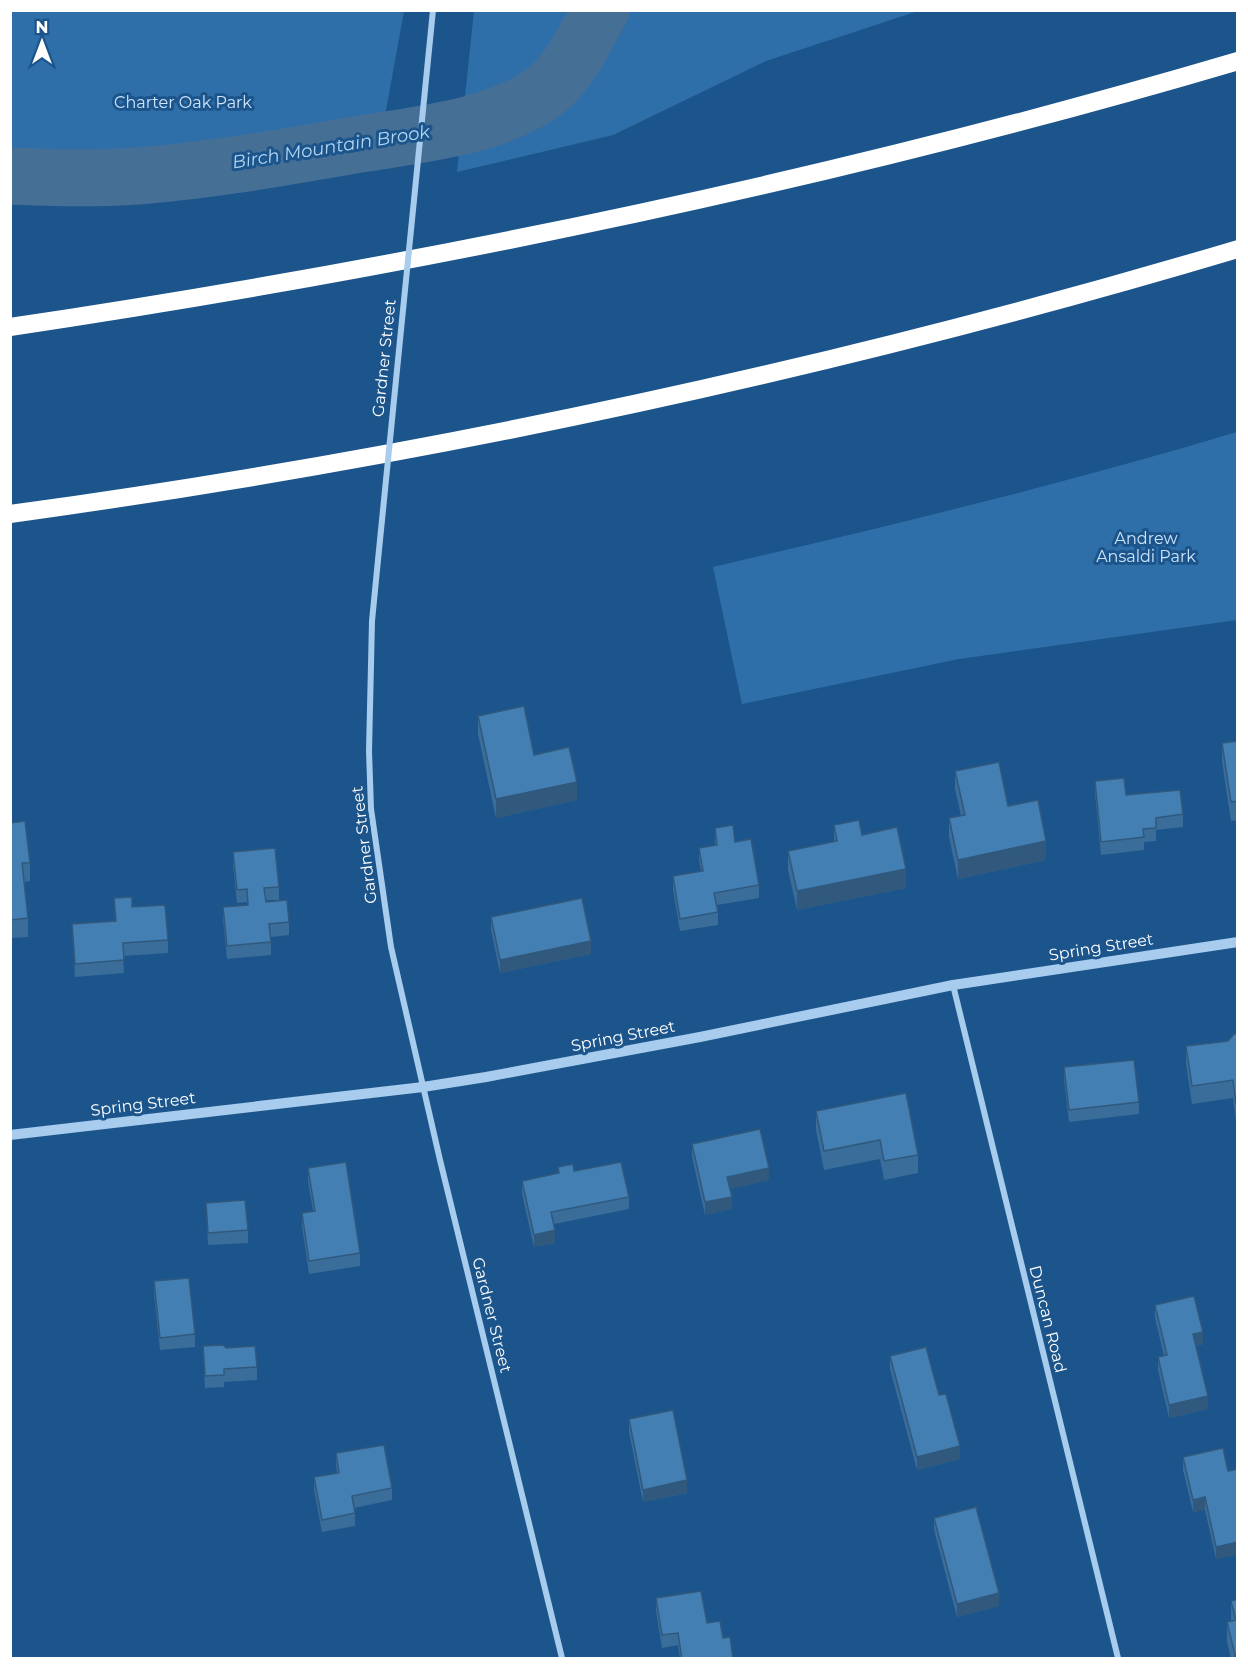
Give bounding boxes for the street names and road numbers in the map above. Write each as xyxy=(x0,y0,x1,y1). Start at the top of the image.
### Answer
street label: Gardner Street xyxy=(368,298,400,418)
street label: Gardner Street xyxy=(347,785,381,905)
street label: Spring Street xyxy=(1047,929,1155,965)
street label: Spring Street xyxy=(569,1017,677,1055)
street label: Spring Street xyxy=(89,1088,197,1120)
street label: Gardner Street xyxy=(468,1255,516,1375)
street label: Duncan Road xyxy=(1025,1263,1071,1375)

